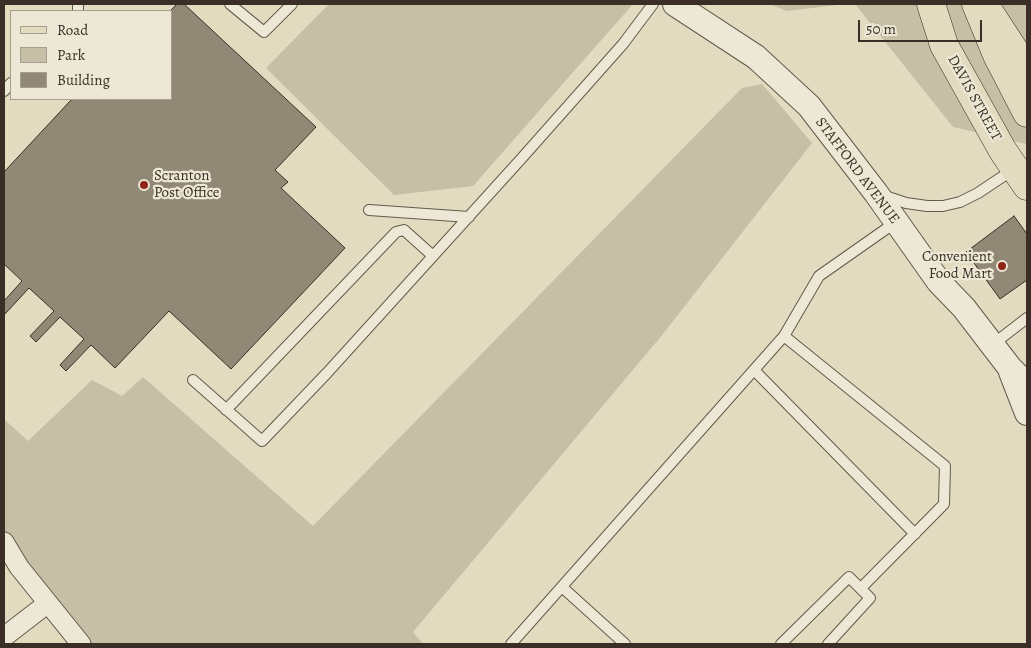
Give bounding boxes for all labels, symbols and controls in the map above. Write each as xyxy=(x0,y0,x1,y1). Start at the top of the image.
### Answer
legend xyxy=(10,10,172,100)
scale bar xyxy=(861,10,985,42)
text: 50 m xyxy=(866,19,896,39)
text: Road xyxy=(57,20,88,40)
text: Park xyxy=(57,45,85,65)
street label: DAVIS STREET xyxy=(943,52,1005,144)
text: Building xyxy=(57,70,110,90)
street label: STAFFORD AVENUE xyxy=(811,114,903,228)
place label: Scranton Post Office xyxy=(154,167,220,202)
marker: Scranton Post Office xyxy=(138,179,150,191)
place label: Convenient Food Mart xyxy=(922,248,992,283)
marker: Convenient Food Mart xyxy=(996,260,1008,272)

